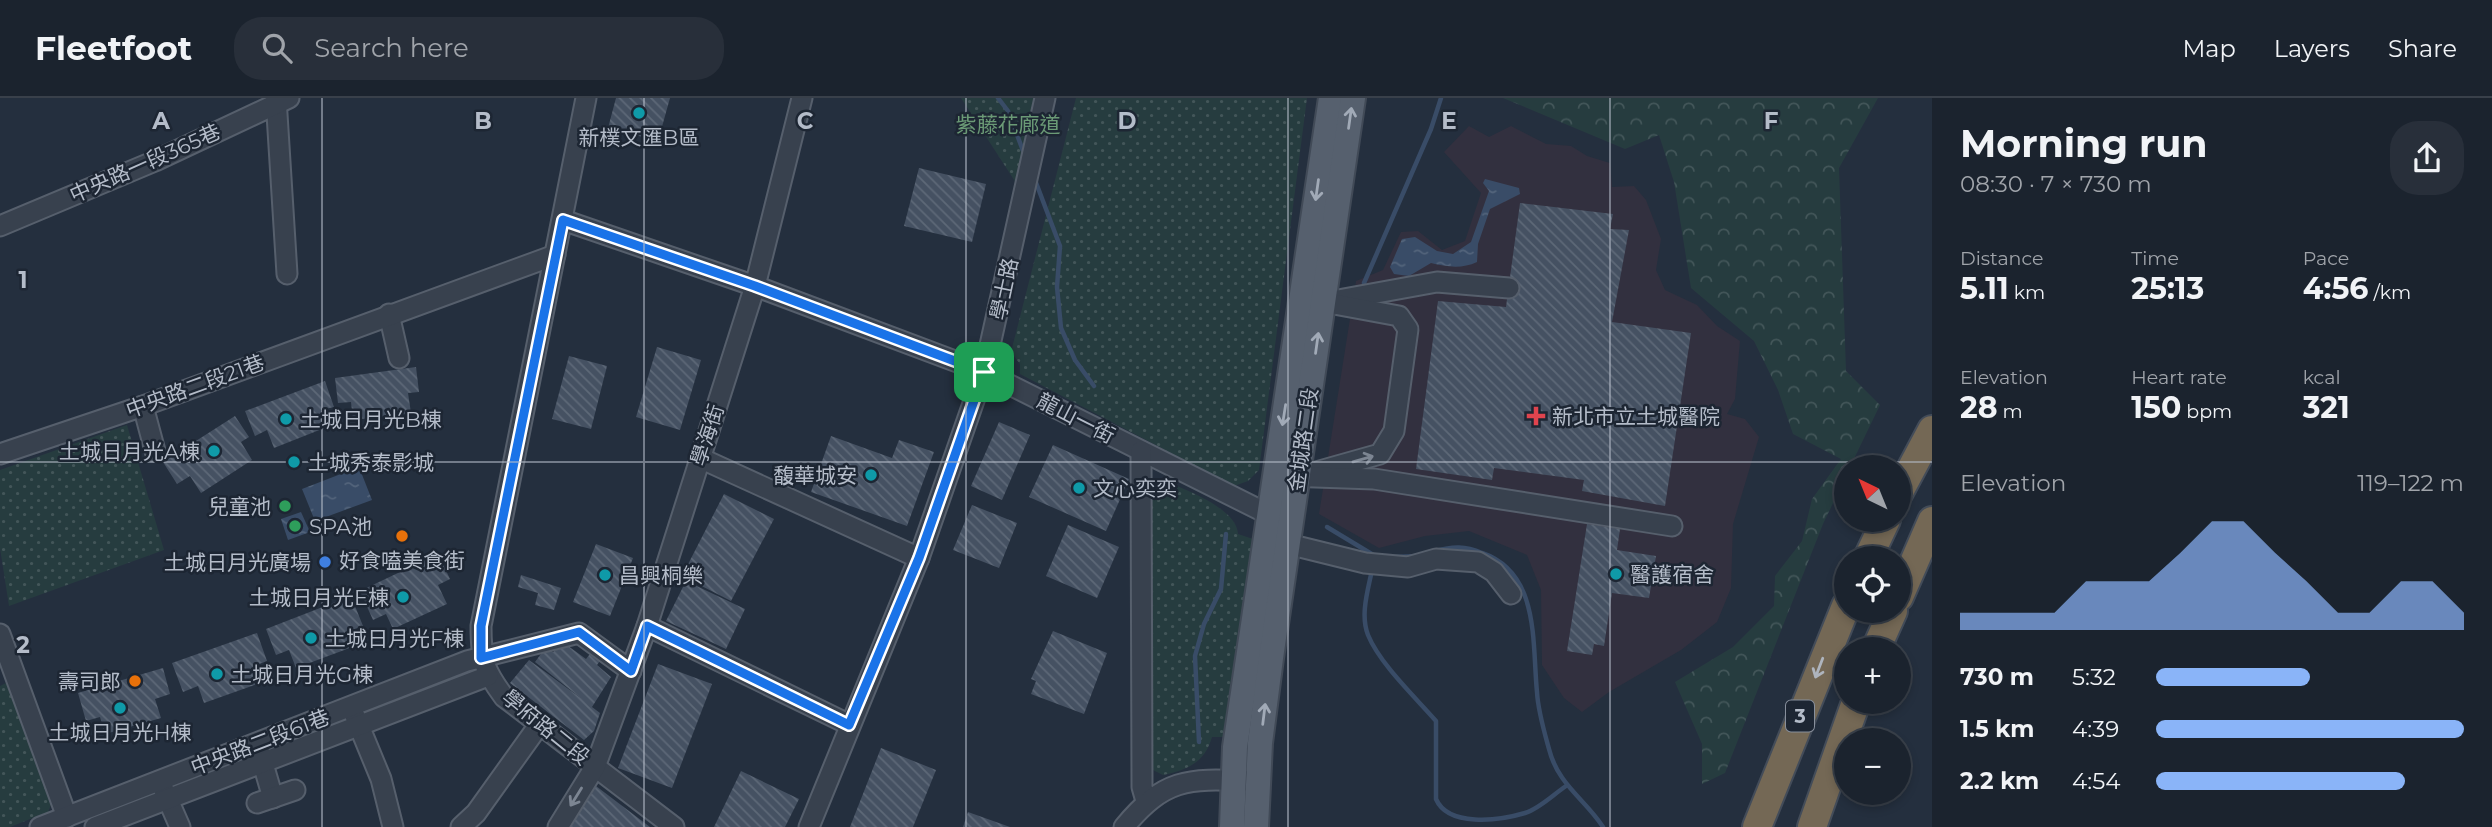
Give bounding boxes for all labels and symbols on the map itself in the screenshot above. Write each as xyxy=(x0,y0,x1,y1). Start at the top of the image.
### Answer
marker: 新樸文匯B區 xyxy=(631,105,647,121)
text: A xyxy=(151,107,170,135)
text: B xyxy=(474,107,492,135)
text: C xyxy=(797,107,814,135)
text: D xyxy=(1118,107,1137,135)
one-way arrow xyxy=(1344,107,1357,130)
text: E xyxy=(1441,107,1457,135)
text: F xyxy=(1764,107,1779,135)
park label: 紫藤花廊道 xyxy=(956,112,1061,137)
street label: 中央路一段365巷 xyxy=(66,119,224,207)
place label: 新樸文匯B區 xyxy=(579,125,699,150)
one-way arrow xyxy=(1311,178,1324,201)
street label: 學士路 xyxy=(985,256,1023,322)
text: 1 xyxy=(18,266,28,294)
one-way arrow xyxy=(1311,332,1324,355)
pin xyxy=(954,342,1014,402)
street label: 中央路二段21巷 xyxy=(122,349,268,423)
street label: 金城路二段 xyxy=(1283,386,1323,494)
street label: 龍山一街 xyxy=(1033,388,1119,448)
street label: 學海街 xyxy=(685,401,729,469)
one-way arrow xyxy=(1277,403,1290,426)
place label: 新北市立土城醫院 xyxy=(1552,404,1720,429)
marker: 新北市立土城醫院 xyxy=(1526,406,1546,426)
place label: 土城日月光B棟 xyxy=(300,407,442,432)
marker: 土城日月光B棟 xyxy=(278,411,294,427)
place label: 土城日月光A棟 xyxy=(59,439,200,464)
marker: 土城日月光A棟 xyxy=(206,443,222,459)
place label: 土城秀泰影城 xyxy=(308,450,434,475)
one-way arrow xyxy=(1352,451,1374,464)
marker: 土城秀泰影城 xyxy=(286,454,302,470)
north arrow xyxy=(1834,455,1911,532)
place label: 馥華城安 xyxy=(773,463,857,488)
marker: 馥華城安 xyxy=(863,467,879,483)
place label: 文心奕奕 xyxy=(1093,476,1177,501)
marker: 文心奕奕 xyxy=(1071,480,1087,496)
place label: 兒童池 xyxy=(208,494,271,519)
marker: 兒童池 xyxy=(277,498,293,514)
place label: SPA池 xyxy=(309,514,372,539)
marker: SPA池 xyxy=(287,518,303,534)
marker: 好食嗑美食街 xyxy=(394,528,410,544)
place label: 好食嗑美食街 xyxy=(339,548,465,573)
place label: 土城日月光廣場 xyxy=(164,550,311,575)
marker: 土城日月光廣場 xyxy=(317,554,333,570)
place label: 醫護宿舍 xyxy=(1630,562,1714,587)
place label: 昌興桐樂 xyxy=(619,563,703,588)
marker: 醫護宿舍 xyxy=(1608,566,1624,582)
marker: 昌興桐樂 xyxy=(597,567,613,583)
place label: 土城日月光E棟 xyxy=(249,585,389,610)
marker: 土城日月光E棟 xyxy=(395,589,411,605)
place label: 土城日月光F棟 xyxy=(325,626,464,651)
marker: 土城日月光F棟 xyxy=(303,630,319,646)
text: 2 xyxy=(16,631,30,659)
one-way arrow xyxy=(1812,657,1825,679)
place label: 土城日月光G棟 xyxy=(231,662,373,687)
marker: 土城日月光G棟 xyxy=(209,666,225,682)
place label: 壽司郎 xyxy=(58,669,121,694)
marker: 壽司郎 xyxy=(127,673,143,689)
street label: 學府路二段 xyxy=(497,684,595,770)
marker: 土城日月光H棟 xyxy=(112,700,128,716)
road number: 3 xyxy=(1786,701,1814,732)
one-way arrow xyxy=(1257,703,1270,726)
street label: 中央路二段61巷 xyxy=(187,704,333,780)
place label: 土城日月光H棟 xyxy=(48,720,192,745)
one-way arrow xyxy=(569,787,583,807)

